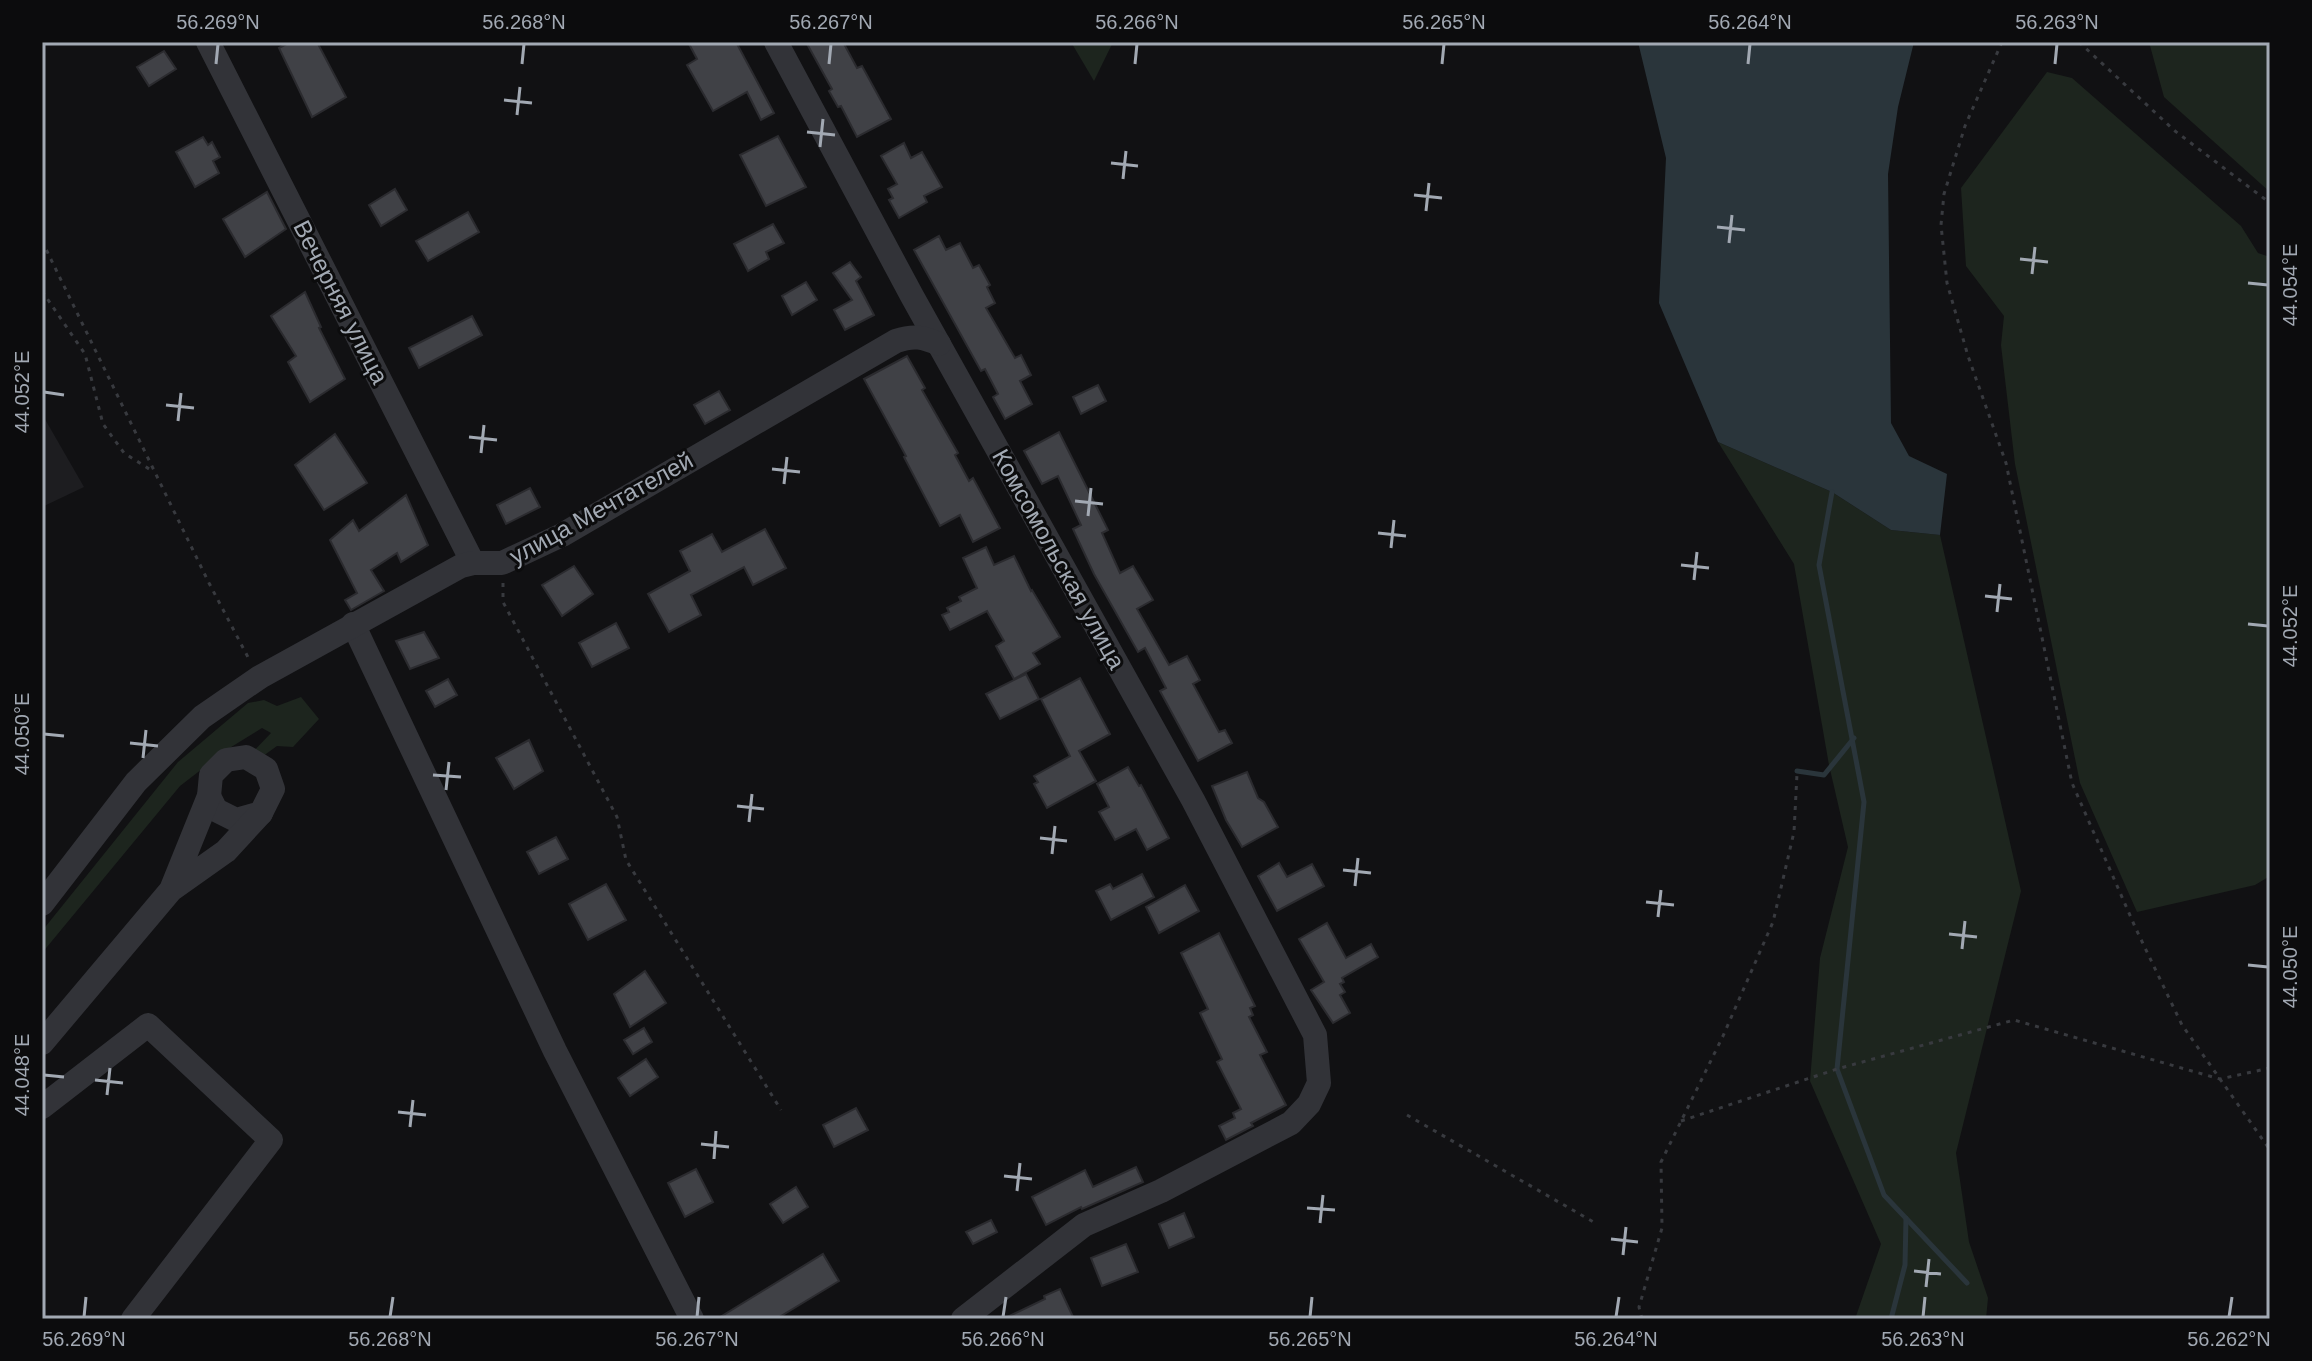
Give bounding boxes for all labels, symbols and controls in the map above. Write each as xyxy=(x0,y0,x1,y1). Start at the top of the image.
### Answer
text: 56.269°N xyxy=(176,11,260,33)
text: 56.268°N xyxy=(482,11,566,33)
text: 56.267°N xyxy=(789,11,873,33)
text: 56.266°N xyxy=(1095,11,1179,33)
text: 56.265°N xyxy=(1402,11,1486,33)
text: 56.264°N xyxy=(1708,11,1792,33)
text: 56.263°N xyxy=(2015,11,2099,33)
street label: Вечерняя улица xyxy=(288,216,394,389)
text: 44.054°E xyxy=(2279,244,2301,326)
text: 44.052°E xyxy=(11,351,33,433)
street label: Комсомольская улица xyxy=(987,444,1131,674)
street label: улица Мечтателей xyxy=(505,446,697,570)
text: 44.052°E xyxy=(2279,585,2301,667)
text: 44.050°E xyxy=(11,693,33,775)
text: 44.050°E xyxy=(2279,926,2301,1008)
text: 44.048°E xyxy=(11,1034,33,1116)
text: 56.269°N xyxy=(42,1328,126,1350)
text: 56.268°N xyxy=(348,1328,432,1350)
text: 56.267°N xyxy=(655,1328,739,1350)
text: 56.266°N xyxy=(961,1328,1045,1350)
text: 56.265°N xyxy=(1268,1328,1352,1350)
text: 56.264°N xyxy=(1574,1328,1658,1350)
text: 56.263°N xyxy=(1881,1328,1965,1350)
text: 56.262°N xyxy=(2187,1328,2271,1350)

